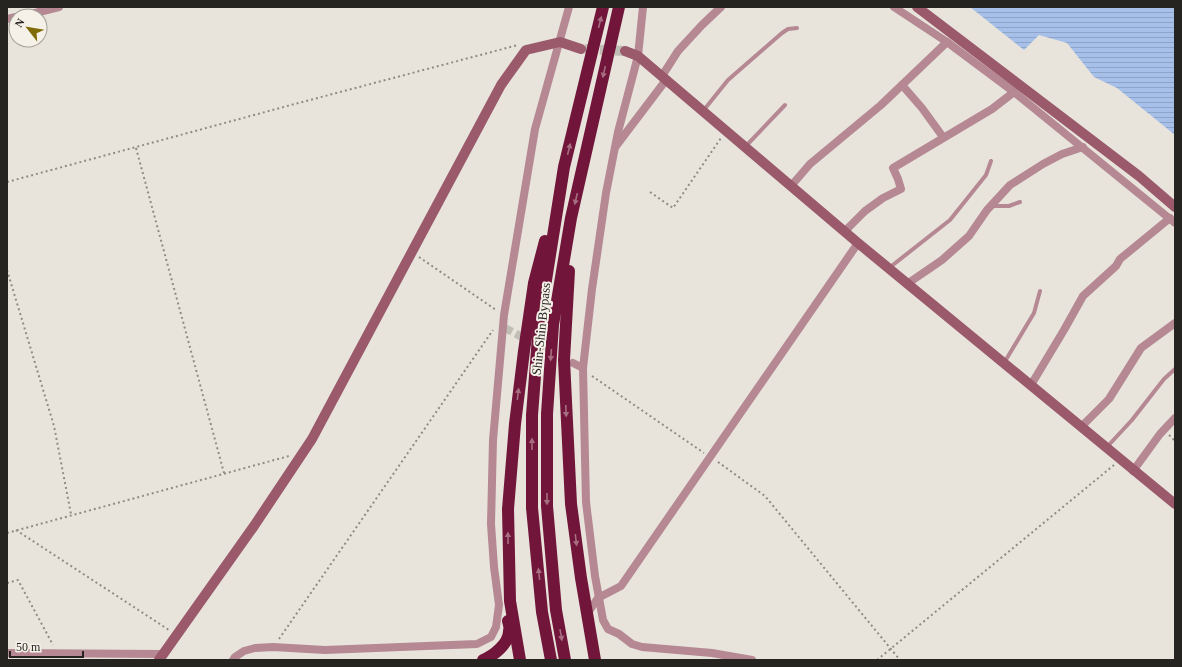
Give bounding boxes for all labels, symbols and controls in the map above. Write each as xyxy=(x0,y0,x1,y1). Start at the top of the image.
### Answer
north arrow xyxy=(8,8,48,48)
text: N xyxy=(12,16,27,29)
one-way arrow xyxy=(597,16,603,29)
one-way arrow xyxy=(601,66,607,79)
one-way arrow xyxy=(566,142,572,155)
one-way arrow xyxy=(572,193,578,205)
street label: Shin-Shin Bypass xyxy=(529,282,553,376)
one-way arrow xyxy=(547,349,554,361)
one-way arrow xyxy=(515,388,521,400)
one-way arrow xyxy=(563,405,569,418)
one-way arrow xyxy=(529,437,535,450)
one-way arrow xyxy=(544,493,550,506)
one-way arrow xyxy=(505,531,511,544)
one-way arrow xyxy=(573,534,579,547)
one-way arrow xyxy=(535,567,542,580)
one-way arrow xyxy=(558,629,564,641)
scale bar xyxy=(10,633,83,659)
text: 50 m xyxy=(16,640,41,654)

